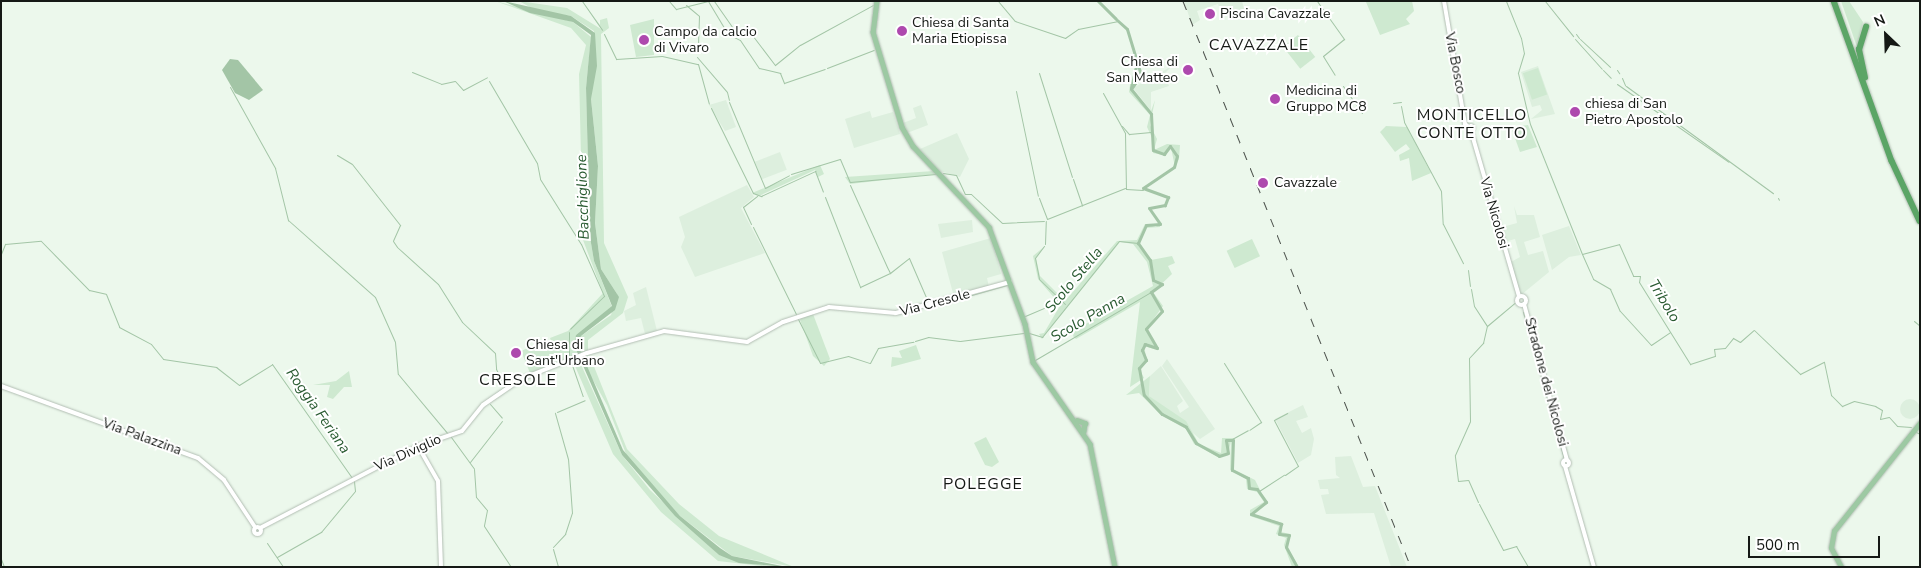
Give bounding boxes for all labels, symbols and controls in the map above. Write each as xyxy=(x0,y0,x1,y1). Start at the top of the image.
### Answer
place label: Piscina Cavazzale xyxy=(1220,6,1330,22)
marker: Piscina Cavazzale xyxy=(1204,8,1216,20)
north arrow xyxy=(1861,10,1911,60)
text: N xyxy=(1871,10,1888,32)
place label: Chiesa di Santa Maria Etiopissa xyxy=(912,15,1009,48)
place label: Campo da calcio di Vivaro xyxy=(654,24,757,56)
marker: Chiesa di Santa Maria Etiopissa xyxy=(896,25,908,37)
street label: Via Bosco xyxy=(1441,31,1469,95)
marker: Campo da calcio di Vivaro xyxy=(638,34,650,46)
district label: CAVAZZALE xyxy=(1208,35,1310,55)
place label: Chiesa di San Matteo xyxy=(1106,54,1178,86)
marker: Chiesa di San Matteo xyxy=(1182,64,1194,76)
place label: Medicina di Gruppo MC8 xyxy=(1286,83,1367,115)
marker: Medicina di Gruppo MC8 xyxy=(1268,92,1282,106)
place label: chiesa di San Pietro Apostolo xyxy=(1585,96,1683,128)
district label: MONTICELLO CONTE OTTO xyxy=(1415,105,1529,143)
marker: chiesa di San Pietro Apostolo xyxy=(1569,106,1581,118)
water label: Bacchiglione xyxy=(573,154,593,240)
place label: Cavazzale xyxy=(1274,175,1337,191)
street label: Via Nicolosi xyxy=(1476,175,1512,251)
marker: Cavazzale xyxy=(1256,176,1270,190)
water label: Scolo Stella xyxy=(1041,244,1107,316)
water label: Tribolo xyxy=(1644,276,1684,326)
street label: Via Cresole xyxy=(898,286,972,320)
water label: Scolo Panna xyxy=(1048,289,1128,347)
street label: Stradone dei Nicolosi xyxy=(1521,316,1571,448)
place label: Chiesa di Sant'Urbano xyxy=(526,337,604,370)
marker: Chiesa di Sant'Urbano xyxy=(510,347,522,359)
water label: Roggia Feriana xyxy=(282,365,354,457)
district label: CRESOLE xyxy=(478,370,558,390)
street label: Via Palazzina xyxy=(100,415,184,459)
street label: Via Diviglio xyxy=(372,431,444,475)
district label: POLEGGE xyxy=(942,474,1024,494)
scale bar xyxy=(1751,526,1884,558)
text: 500 m xyxy=(1756,535,1800,555)

